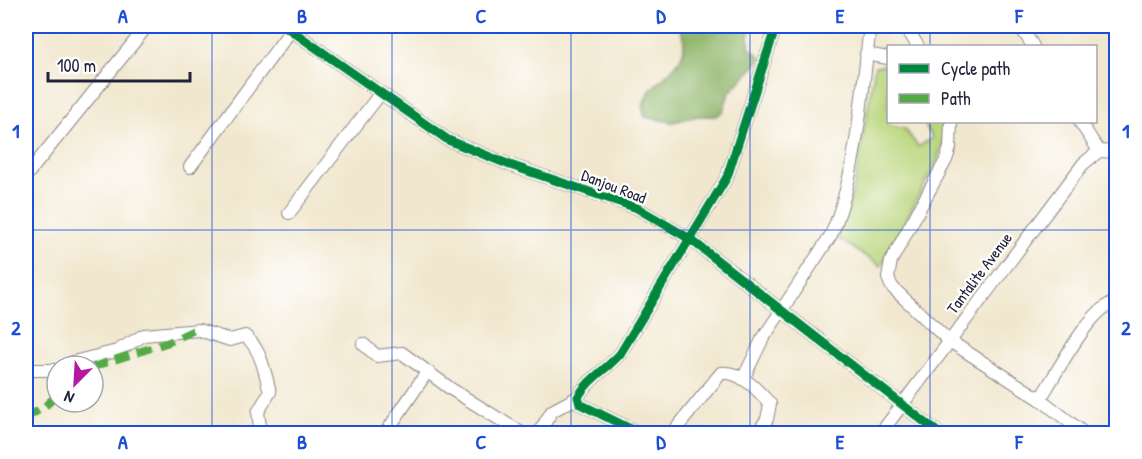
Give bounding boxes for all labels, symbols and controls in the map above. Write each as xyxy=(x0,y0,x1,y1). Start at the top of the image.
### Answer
text: A xyxy=(118,2,128,29)
text: B xyxy=(297,2,307,29)
text: C xyxy=(476,2,487,29)
text: D xyxy=(656,2,666,29)
text: E xyxy=(836,2,845,29)
text: F xyxy=(1014,2,1024,29)
scale bar xyxy=(48,45,190,83)
legend xyxy=(887,45,1097,123)
text: 100 m xyxy=(57,53,96,78)
text: Cycle path xyxy=(941,56,1011,81)
text: Path xyxy=(941,86,971,111)
text: 1 xyxy=(12,117,20,144)
text: 1 xyxy=(1122,117,1130,144)
street label: Danjou Road xyxy=(578,164,650,208)
street label: Tantalite Avenue xyxy=(941,227,1017,318)
text: 2 xyxy=(11,314,21,341)
text: 2 xyxy=(1121,314,1131,341)
north arrow xyxy=(45,354,105,414)
text: N xyxy=(60,386,77,409)
text: A xyxy=(118,428,128,455)
text: B xyxy=(297,428,307,455)
text: C xyxy=(476,428,487,455)
text: D xyxy=(656,428,666,455)
text: E xyxy=(836,428,845,455)
text: F xyxy=(1014,428,1024,455)

